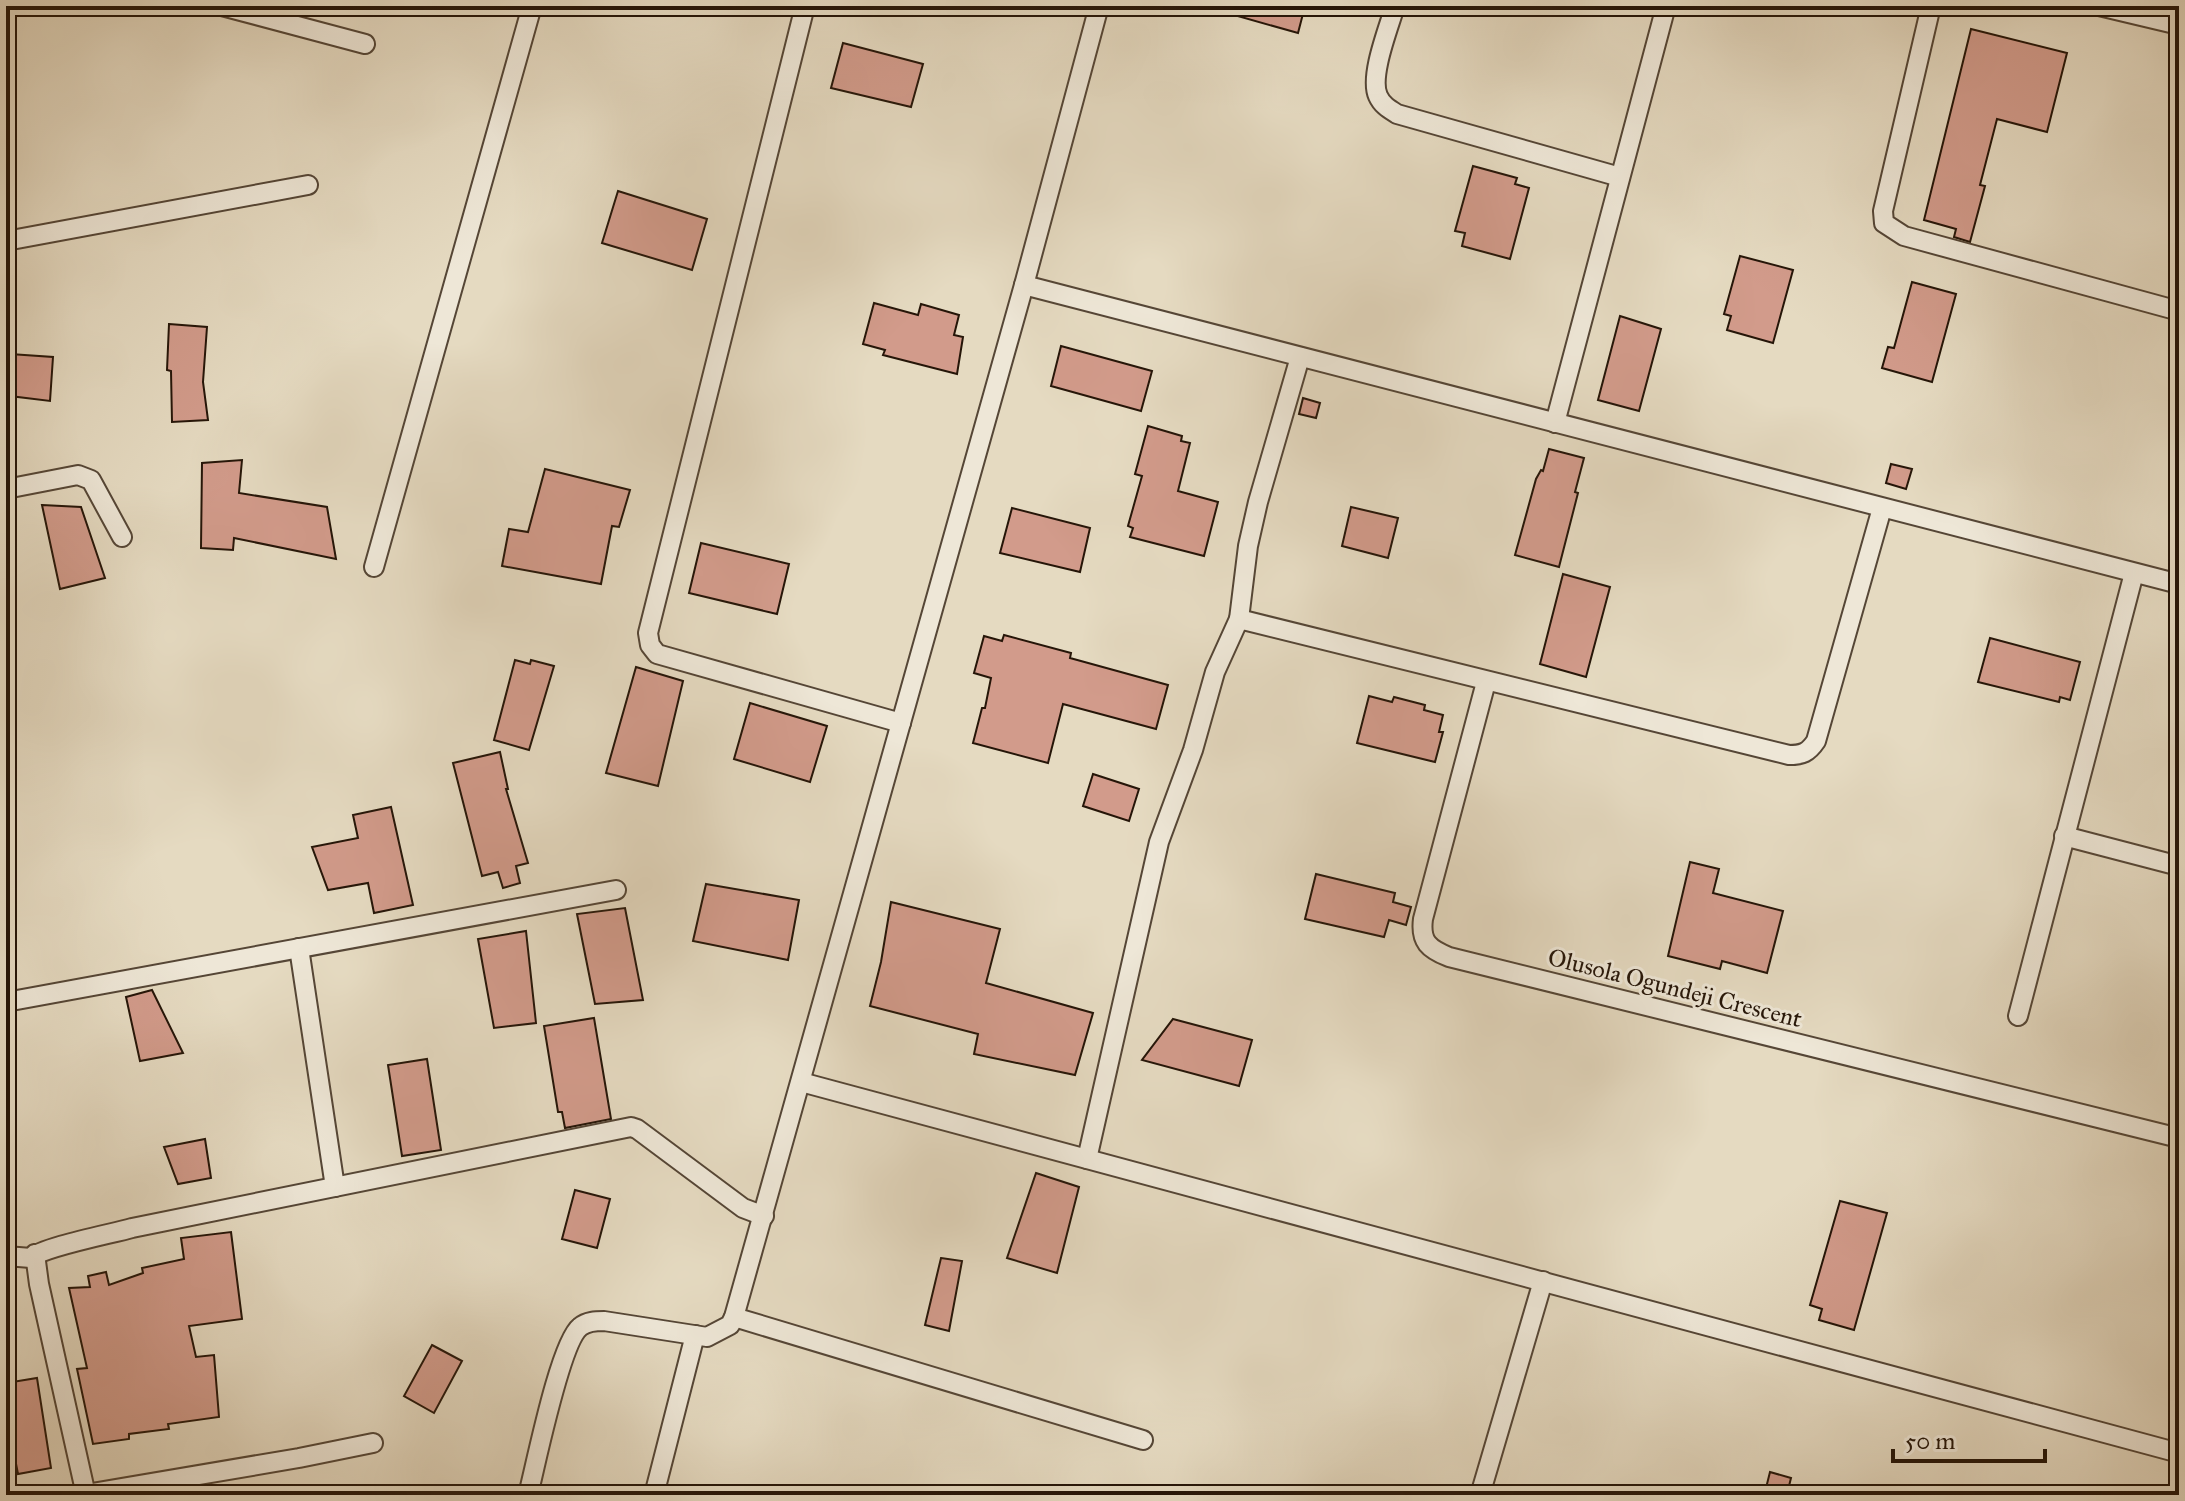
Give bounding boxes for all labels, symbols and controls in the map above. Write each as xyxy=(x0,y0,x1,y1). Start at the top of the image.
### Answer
street label: Olusola Ogundeji Crescent xyxy=(1545,942,1806,1034)
scale bar xyxy=(1893,1413,2045,1463)
text: 50 m xyxy=(1905,1426,1955,1456)

